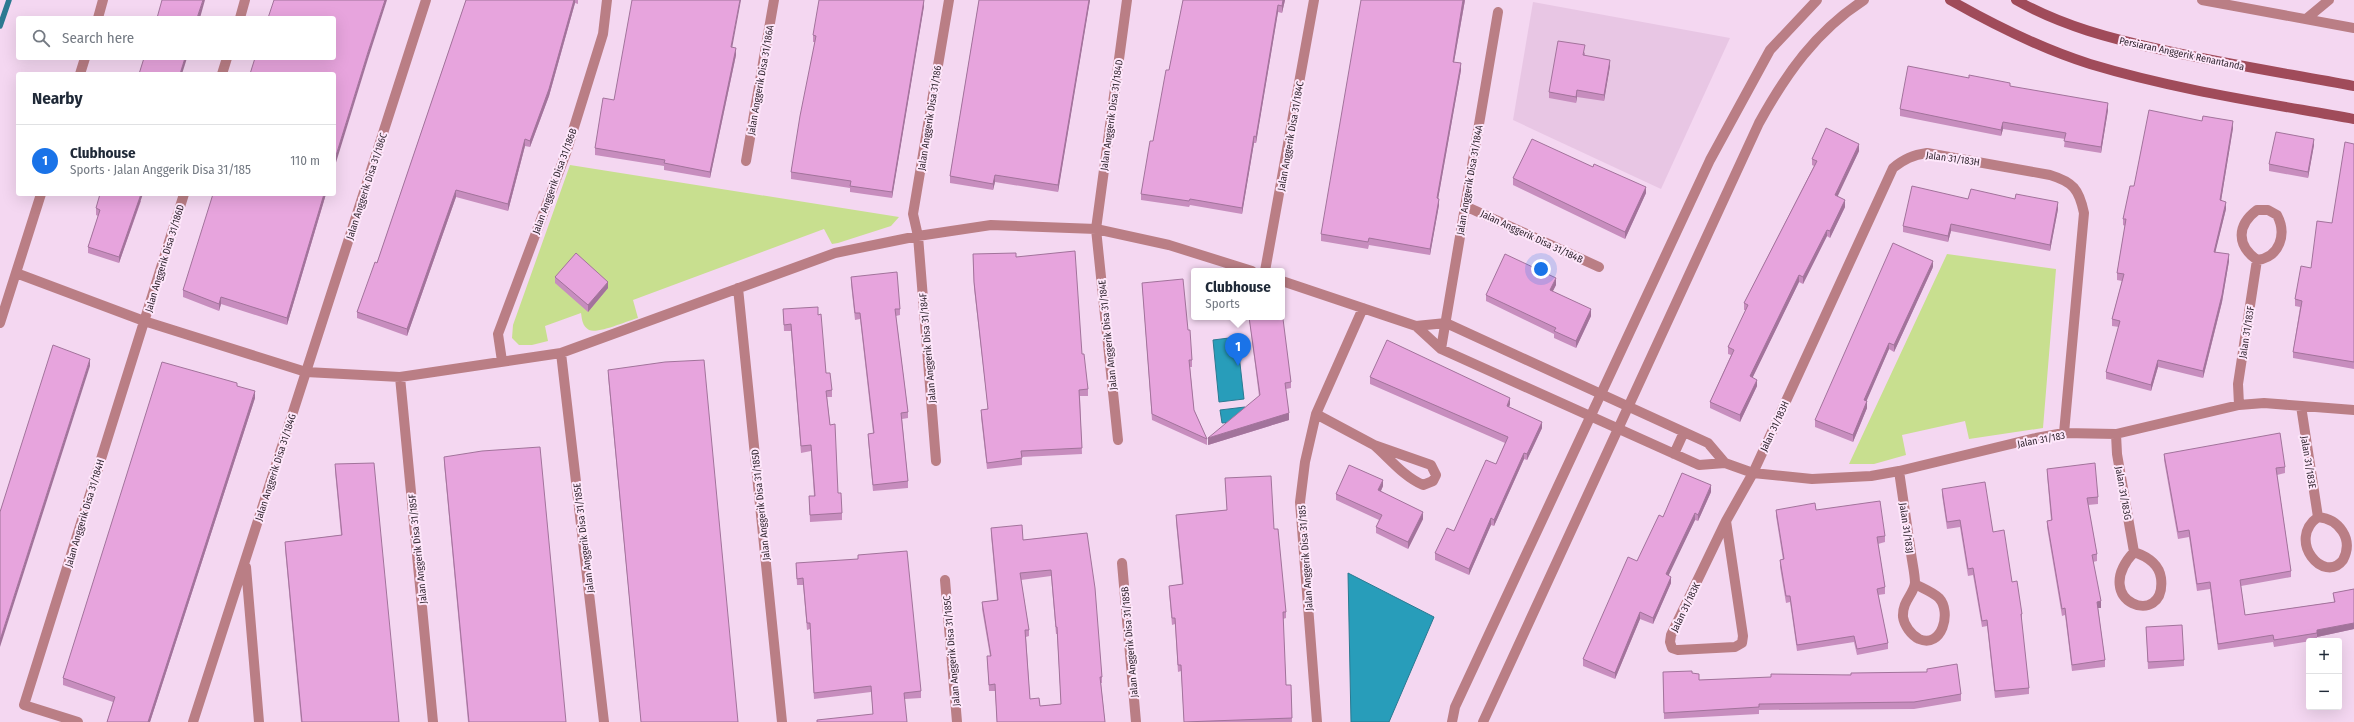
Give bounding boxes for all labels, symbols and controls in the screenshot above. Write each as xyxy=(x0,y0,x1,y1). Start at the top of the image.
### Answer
search box xyxy=(16,16,336,60)
street label: Jalan Anggerik Disa 31/186A xyxy=(745,23,777,136)
icon: search xyxy=(30,27,52,49)
text: Search here xyxy=(62,29,134,47)
street label: Persiaran Anggerik Renantanda xyxy=(2118,35,2246,73)
street label: Jalan Anggerik Disa 31/184D xyxy=(1098,59,1126,171)
street label: Jalan Anggerik Disa 31/186 xyxy=(916,65,944,172)
street label: Jalan Anggerik Disa 31/184C xyxy=(1275,80,1307,192)
text: Nearby xyxy=(32,88,83,109)
street label: Jalan Anggerik Disa 31/184A xyxy=(1454,124,1486,236)
street label: Jalan Anggerik Disa 31/186B xyxy=(530,126,580,236)
street label: Jalan Anggerik Disa 31/186C xyxy=(344,132,390,241)
text: Clubhouse xyxy=(70,144,136,162)
street label: Jalan 31/183H xyxy=(1925,149,1981,169)
text: 1 xyxy=(42,153,48,168)
text: 110 m xyxy=(290,153,320,168)
text: Sports · Jalan Anggerik Disa 31/185 xyxy=(70,162,251,177)
street label: Jalan Anggerik Disa 31/186D xyxy=(143,203,187,314)
street label: Jalan Anggerik Disa 31/184B xyxy=(1478,208,1585,266)
your location xyxy=(1531,259,1551,279)
popup xyxy=(1191,268,1285,320)
text: Clubhouse xyxy=(1205,278,1271,296)
street label: Jalan Anggerik Disa 31/184E xyxy=(1096,279,1120,391)
street label: Jalan Anggerik Disa 31/184F xyxy=(917,292,939,403)
text: Sports xyxy=(1205,296,1240,311)
street label: Jalan 31/183F xyxy=(2237,305,2257,359)
pin: 1 xyxy=(1225,333,1251,366)
street label: Jalan 31/183H xyxy=(1758,399,1792,454)
street label: Jalan Anggerik Disa 31/184G xyxy=(253,412,299,522)
street label: Jalan 31/183 xyxy=(2016,429,2067,450)
street label: Jalan 31/183E xyxy=(2298,435,2318,490)
street label: Jalan Anggerik Disa 31/185D xyxy=(749,449,773,561)
street label: Jalan Anggerik Disa 31/184H xyxy=(63,458,107,569)
street label: Jalan 31/183G xyxy=(2112,466,2134,521)
street label: Jalan Anggerik Disa 31/185E xyxy=(571,482,597,593)
street label: Jalan Anggerik Disa 31/185F xyxy=(406,493,430,604)
street label: Jalan 31/183J xyxy=(1897,502,1916,554)
street label: Jalan Anggerik Disa 31/185 xyxy=(1296,504,1316,611)
street label: Jalan 31/183K xyxy=(1669,580,1703,634)
street label: Jalan Anggerik Disa 31/185B xyxy=(1119,585,1141,698)
street label: Jalan Anggerik Disa 31/185C xyxy=(941,595,963,707)
map controls xyxy=(2306,638,2342,710)
button: + xyxy=(2306,638,2342,674)
button: − xyxy=(2306,674,2342,710)

